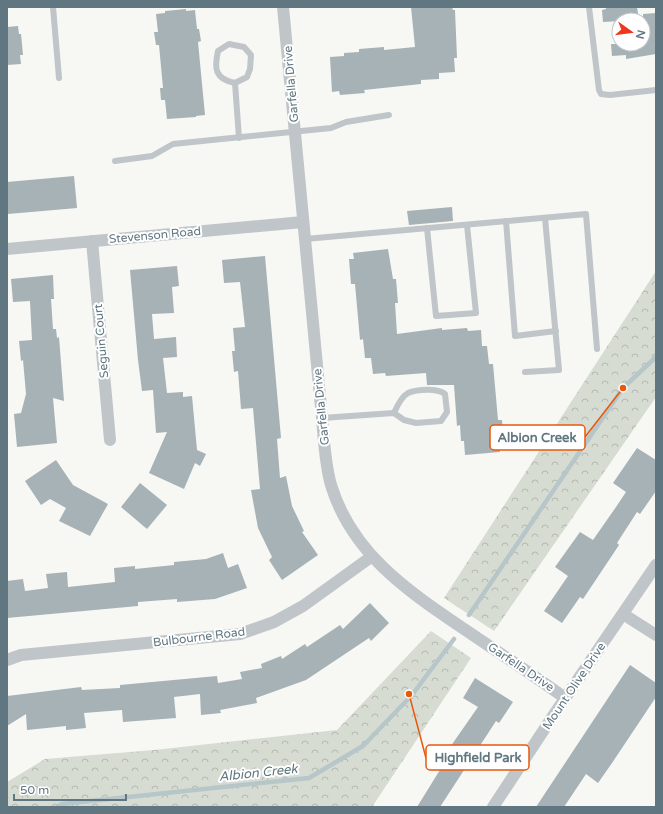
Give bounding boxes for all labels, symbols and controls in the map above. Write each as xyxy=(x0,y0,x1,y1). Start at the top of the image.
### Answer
north arrow xyxy=(611,12,651,52)
text: N xyxy=(633,28,648,40)
street label: Garfella Drive xyxy=(281,45,301,123)
street label: Stevenson Road xyxy=(108,224,202,246)
street label: Seguin Court xyxy=(91,303,111,379)
street label: Garfella Drive xyxy=(310,368,332,446)
callout: Albion Creek xyxy=(490,425,585,450)
text: Albion Creek xyxy=(497,430,577,446)
street label: Bulbourne Road xyxy=(152,624,246,650)
street label: Garfella Drive xyxy=(485,640,557,694)
street label: Mount Olive Drive xyxy=(540,640,609,732)
callout: Highfield Park xyxy=(426,745,529,770)
text: Highfield Park xyxy=(434,750,522,766)
water label: Albion Creek xyxy=(218,761,299,785)
scale bar xyxy=(14,776,126,802)
text: 50 m xyxy=(20,783,49,797)

